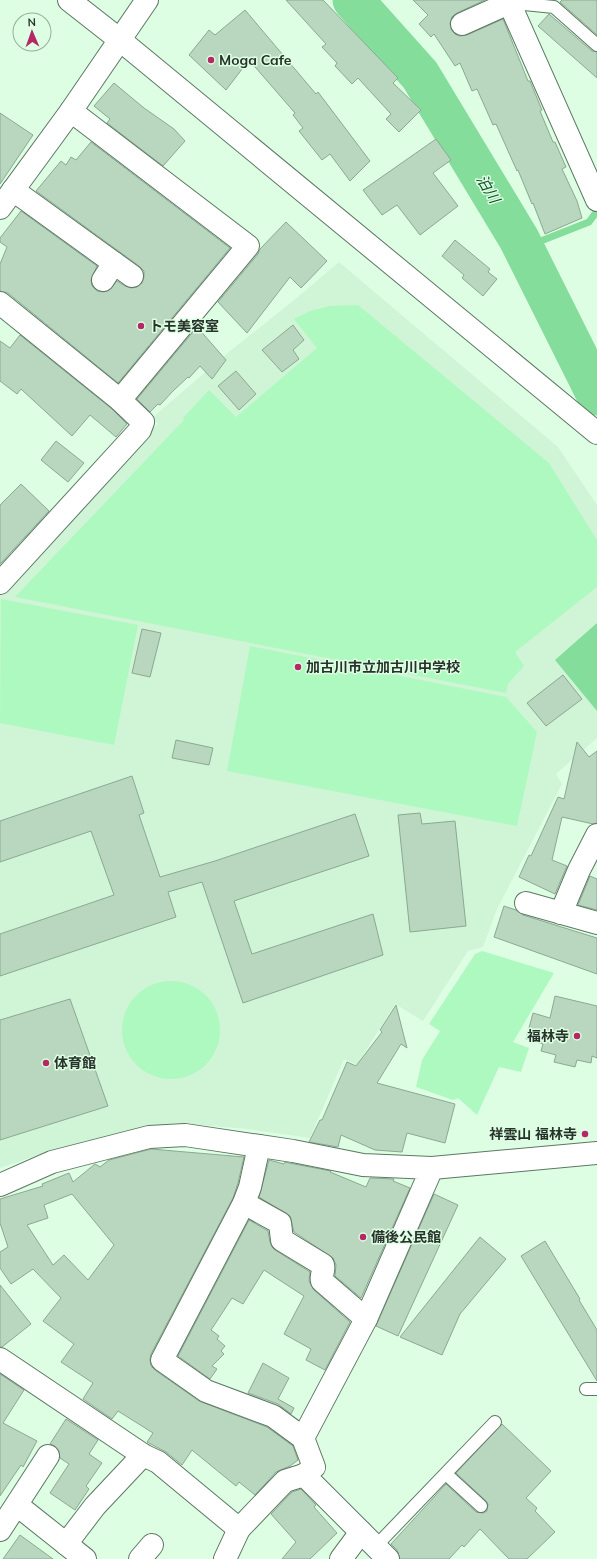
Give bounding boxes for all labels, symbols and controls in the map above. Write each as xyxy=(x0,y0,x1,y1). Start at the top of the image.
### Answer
north arrow xyxy=(12,12,52,52)
text: N xyxy=(27,15,36,29)
place label: Moga Cafe xyxy=(219,51,292,69)
marker: Moga Cafe xyxy=(206,55,216,65)
water label: 泊川 xyxy=(473,171,505,208)
place label: トモ美容室 xyxy=(149,317,219,335)
marker: トモ美容室 xyxy=(136,321,146,331)
place label: 加古川市立加古川中学校 xyxy=(306,658,460,676)
marker: 加古川市立加古川中学校 xyxy=(293,662,303,672)
place label: 福林寺 xyxy=(527,1027,569,1045)
marker: 福林寺 xyxy=(572,1031,582,1041)
place label: 体育館 xyxy=(54,1054,96,1072)
marker: 体育館 xyxy=(41,1058,51,1068)
place label: 祥雲山 福林寺 xyxy=(489,1125,577,1143)
marker: 祥雲山 福林寺 xyxy=(580,1129,590,1139)
place label: 備後公民館 xyxy=(371,1228,441,1246)
marker: 備後公民館 xyxy=(358,1232,368,1242)

